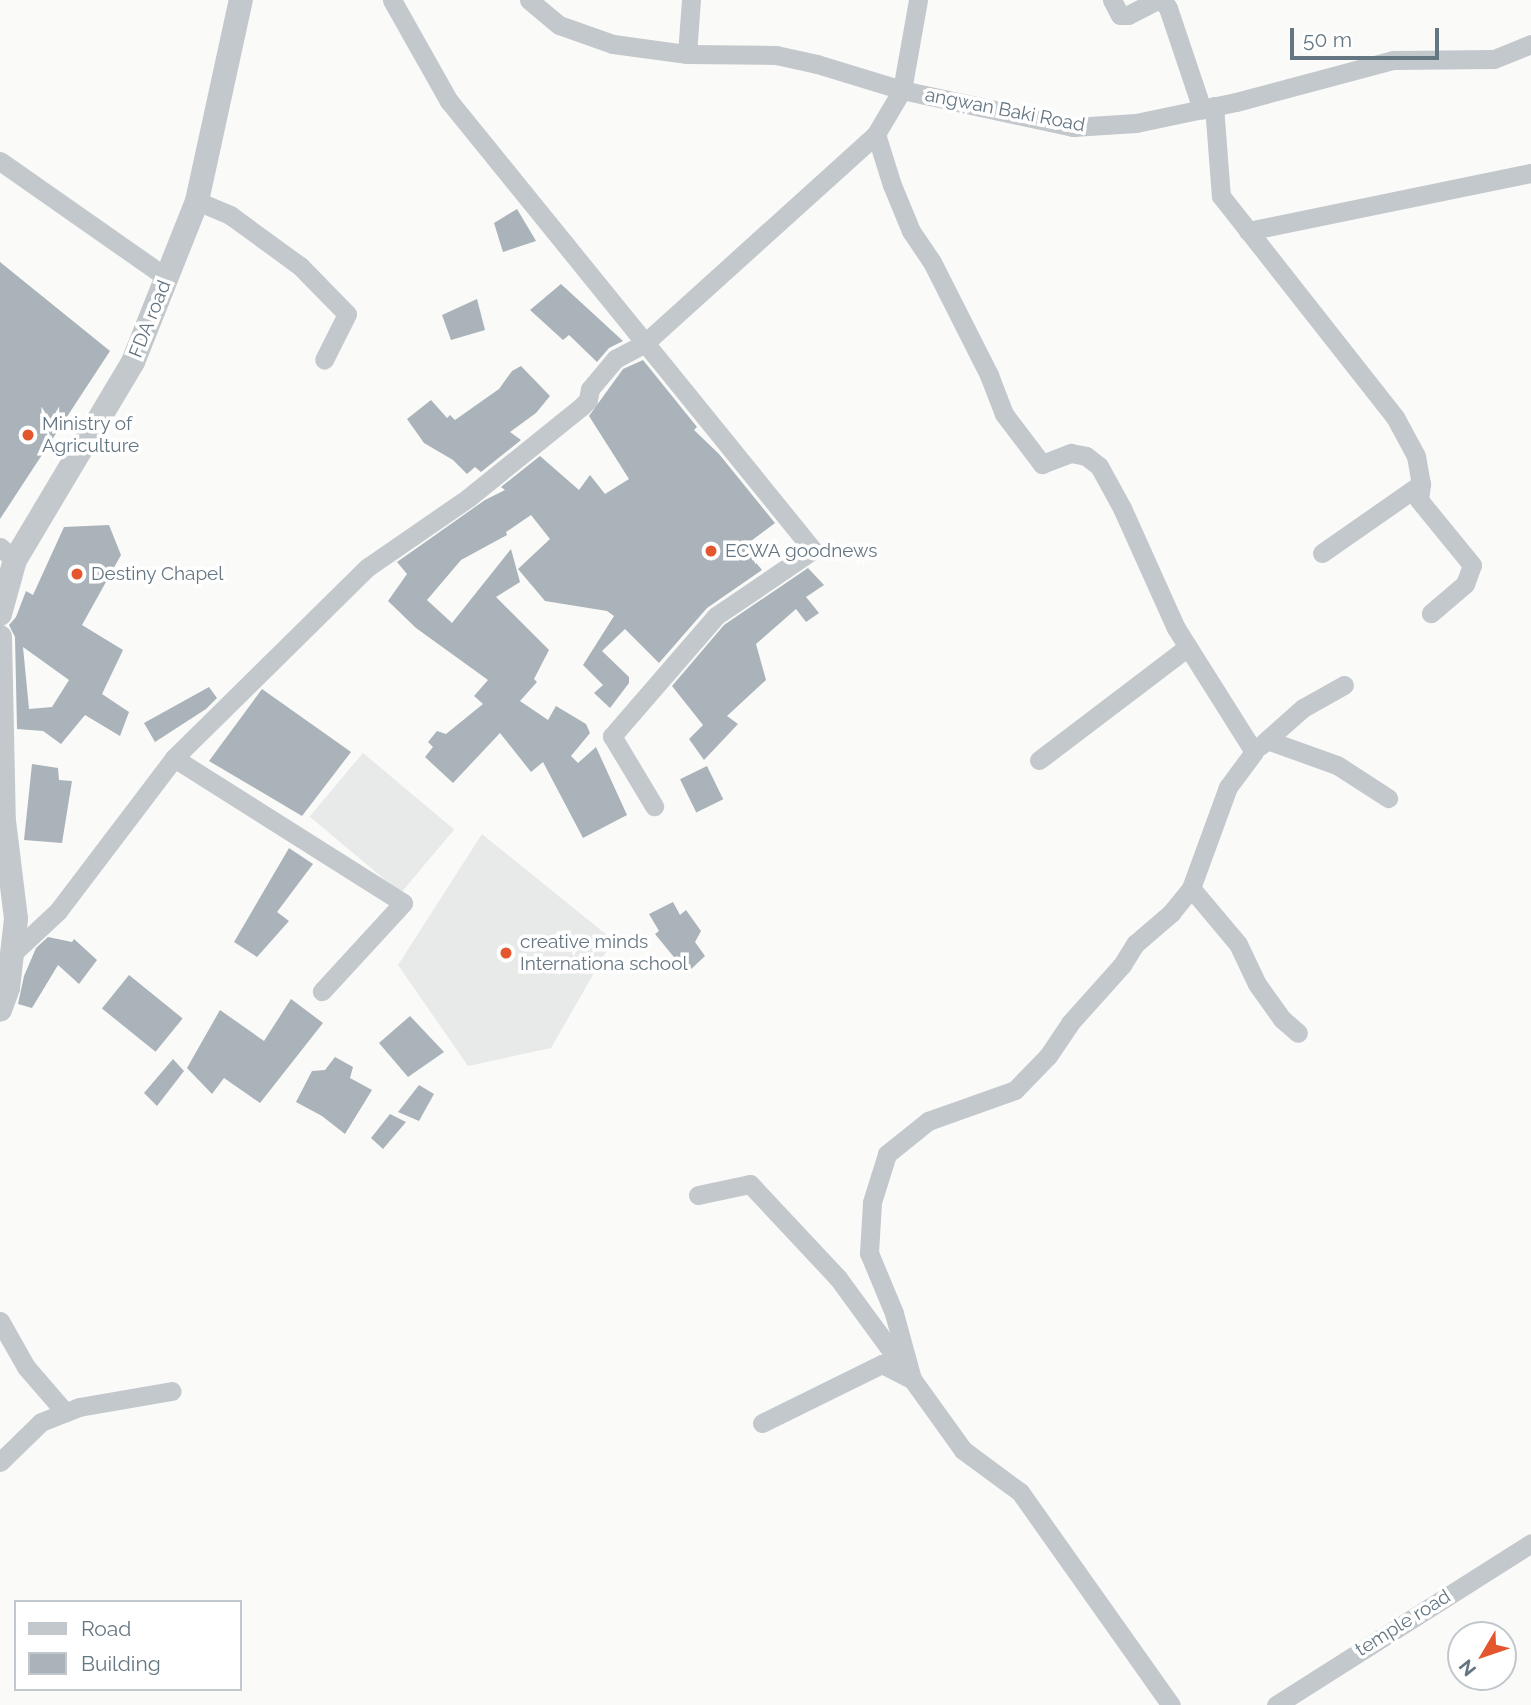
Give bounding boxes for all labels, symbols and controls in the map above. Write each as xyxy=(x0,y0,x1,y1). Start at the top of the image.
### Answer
scale bar xyxy=(1293,14,1442,58)
text: 50 m xyxy=(1303,27,1352,52)
street label: angwan Baki Road xyxy=(923,83,1087,137)
street label: FDA road xyxy=(124,277,176,361)
place label: Ministry of Agriculture xyxy=(42,413,139,457)
marker: Ministry of Agriculture xyxy=(20,427,36,443)
place label: ECWA goodnews xyxy=(725,540,878,562)
marker: ECWA goodnews xyxy=(703,543,719,559)
place label: Destiny Chapel xyxy=(91,563,224,585)
marker: Destiny Chapel xyxy=(69,566,85,582)
place label: creative minds Internationa school xyxy=(520,931,688,975)
marker: creative minds Internationa school xyxy=(498,945,514,961)
street label: temple road xyxy=(1351,1585,1455,1661)
legend xyxy=(14,1600,242,1691)
text: Road xyxy=(81,1616,131,1641)
north arrow xyxy=(1447,1621,1517,1691)
text: Building xyxy=(81,1651,161,1676)
text: N xyxy=(1454,1655,1480,1681)

